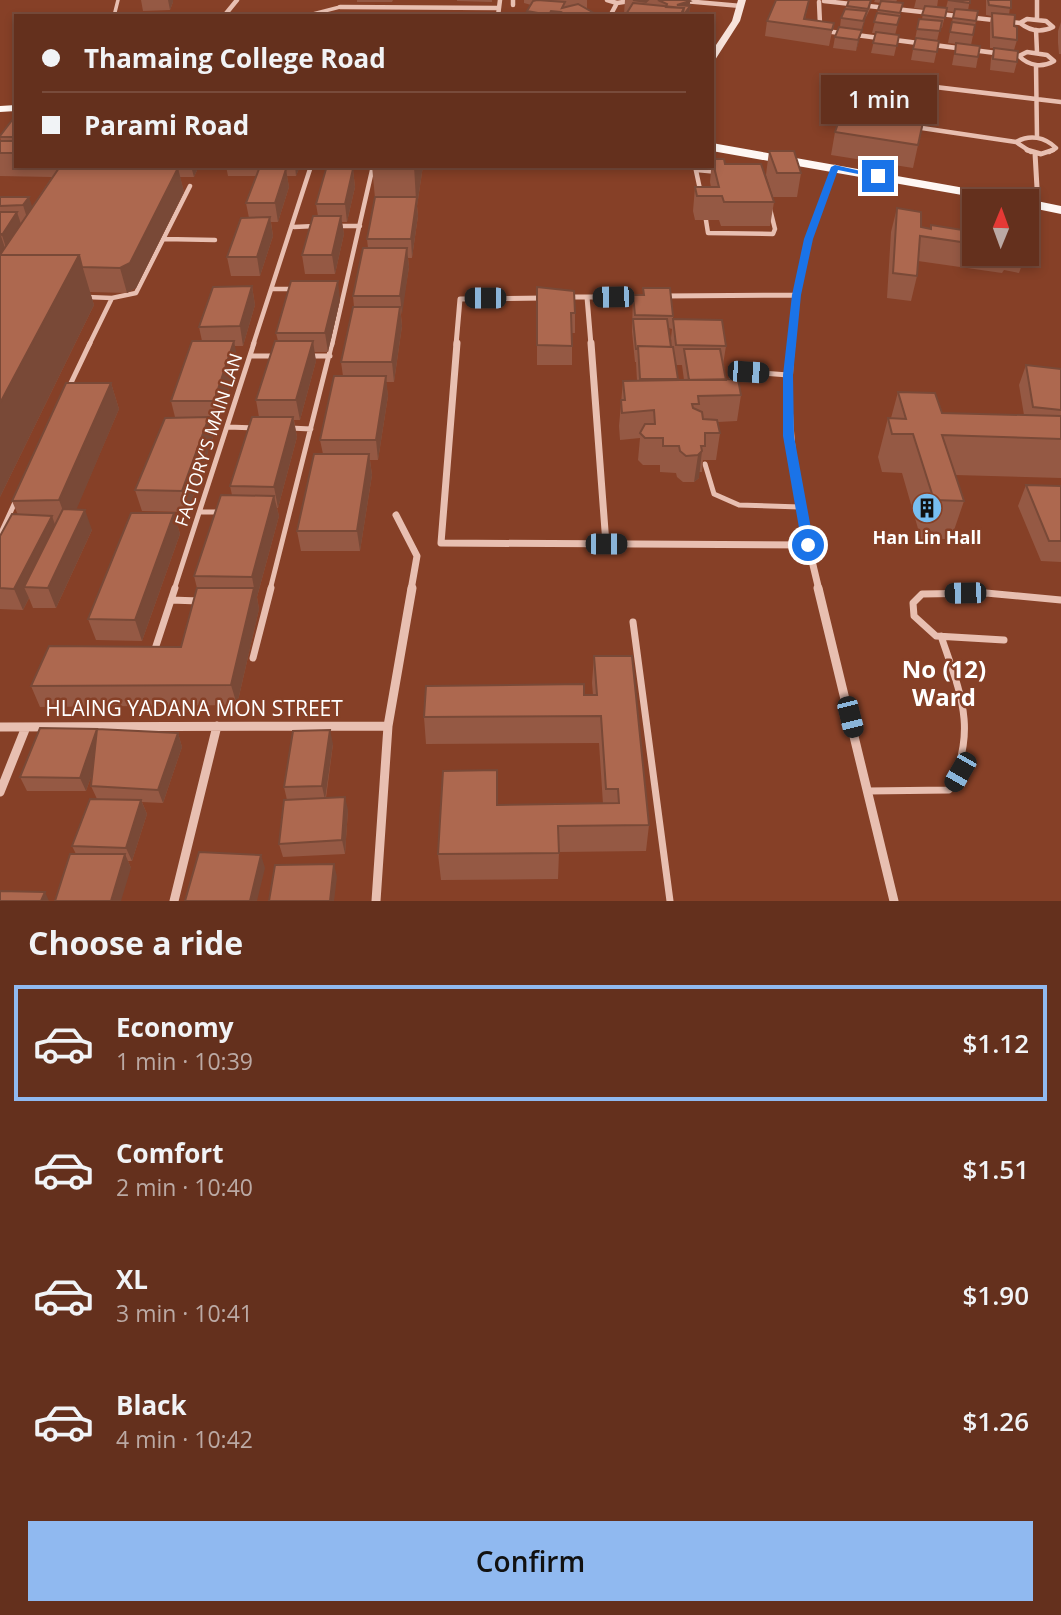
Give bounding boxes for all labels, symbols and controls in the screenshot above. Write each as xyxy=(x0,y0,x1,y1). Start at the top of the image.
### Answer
text: Thamaing College Road xyxy=(84,40,386,76)
callout: 1 min xyxy=(820,74,936,124)
text: 1 min xyxy=(848,83,910,115)
text: Parami Road xyxy=(84,107,249,143)
route end xyxy=(862,160,894,192)
north arrow xyxy=(962,189,1040,266)
map controls xyxy=(962,189,1039,266)
car xyxy=(592,286,635,308)
car xyxy=(465,288,507,309)
street label: FACTORY'S MAIN LAN xyxy=(169,350,247,529)
car xyxy=(727,360,770,384)
building icon: Han Lin Hall xyxy=(910,491,944,525)
place label: Han Lin Hall xyxy=(873,525,981,549)
route start xyxy=(792,529,824,561)
car xyxy=(586,534,628,555)
car xyxy=(944,582,987,604)
district label: No (12) Ward xyxy=(902,652,986,713)
street label: HLAING YADANA MON STREET xyxy=(45,694,343,722)
car xyxy=(835,694,866,740)
car xyxy=(941,749,980,795)
text: Choose a ride xyxy=(28,921,243,964)
text: Economy xyxy=(116,1009,234,1045)
icon: car xyxy=(32,1012,95,1075)
text: $1.12 xyxy=(962,1025,1029,1061)
text: 1 min · 10:39 xyxy=(116,1045,253,1077)
text: Comfort xyxy=(116,1135,223,1171)
icon: car xyxy=(32,1138,95,1201)
text: $1.51 xyxy=(962,1151,1029,1187)
text: 2 min · 10:40 xyxy=(116,1171,253,1203)
text: XL xyxy=(116,1261,148,1297)
icon: car xyxy=(32,1264,95,1327)
text: $1.90 xyxy=(962,1277,1029,1313)
text: 3 min · 10:41 xyxy=(116,1297,253,1329)
text: Black xyxy=(116,1387,187,1423)
icon: car xyxy=(32,1390,95,1453)
text: $1.26 xyxy=(962,1403,1029,1439)
text: 4 min · 10:42 xyxy=(116,1423,253,1455)
button: Confirm xyxy=(28,1521,1033,1601)

